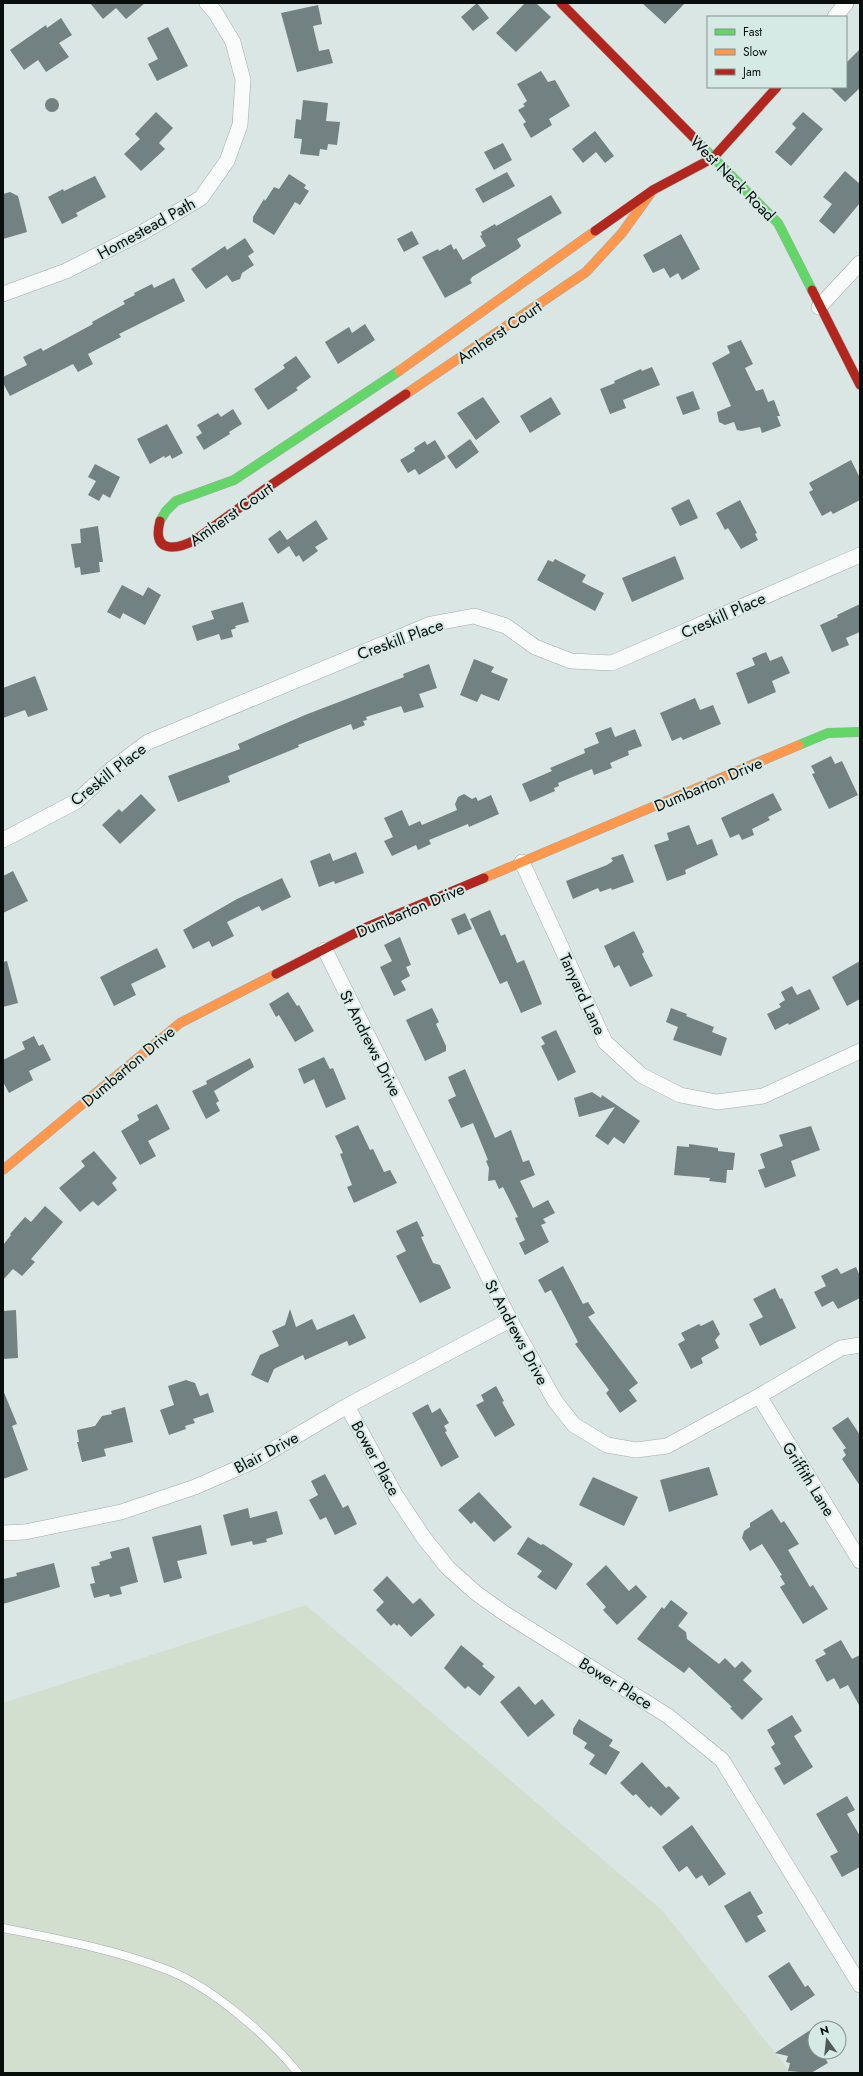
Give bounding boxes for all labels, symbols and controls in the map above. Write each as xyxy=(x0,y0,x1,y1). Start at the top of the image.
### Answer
legend xyxy=(707,16,847,88)
text: Fast xyxy=(743,23,762,41)
text: Slow xyxy=(743,43,768,61)
text: Jam xyxy=(741,63,761,81)
street label: West Neck Road xyxy=(685,130,781,226)
street label: Homestead Path xyxy=(93,192,200,265)
street label: Amherst Court xyxy=(452,295,546,369)
street label: Amherst Court xyxy=(185,477,278,552)
street label: Creskill Place xyxy=(677,587,769,644)
street label: Creskill Place xyxy=(354,613,447,666)
street label: Creskill Place xyxy=(66,738,151,811)
street label: Dumbarton Drive xyxy=(651,751,766,818)
street label: Dumbarton Drive xyxy=(353,877,468,944)
street label: Tanyard Lane xyxy=(554,950,611,1039)
street label: St Andrews Drive xyxy=(334,986,407,1100)
street label: Dumbarton Drive xyxy=(77,1020,180,1112)
street label: St Andrews Drive xyxy=(479,1275,554,1389)
street label: Bower Place xyxy=(345,1417,406,1500)
street label: Blair Drive xyxy=(230,1426,303,1479)
street label: Griffith Lane xyxy=(777,1438,841,1521)
street label: Bower Place xyxy=(575,1652,657,1715)
north arrow xyxy=(807,2020,847,2060)
text: N xyxy=(818,2021,831,2039)

